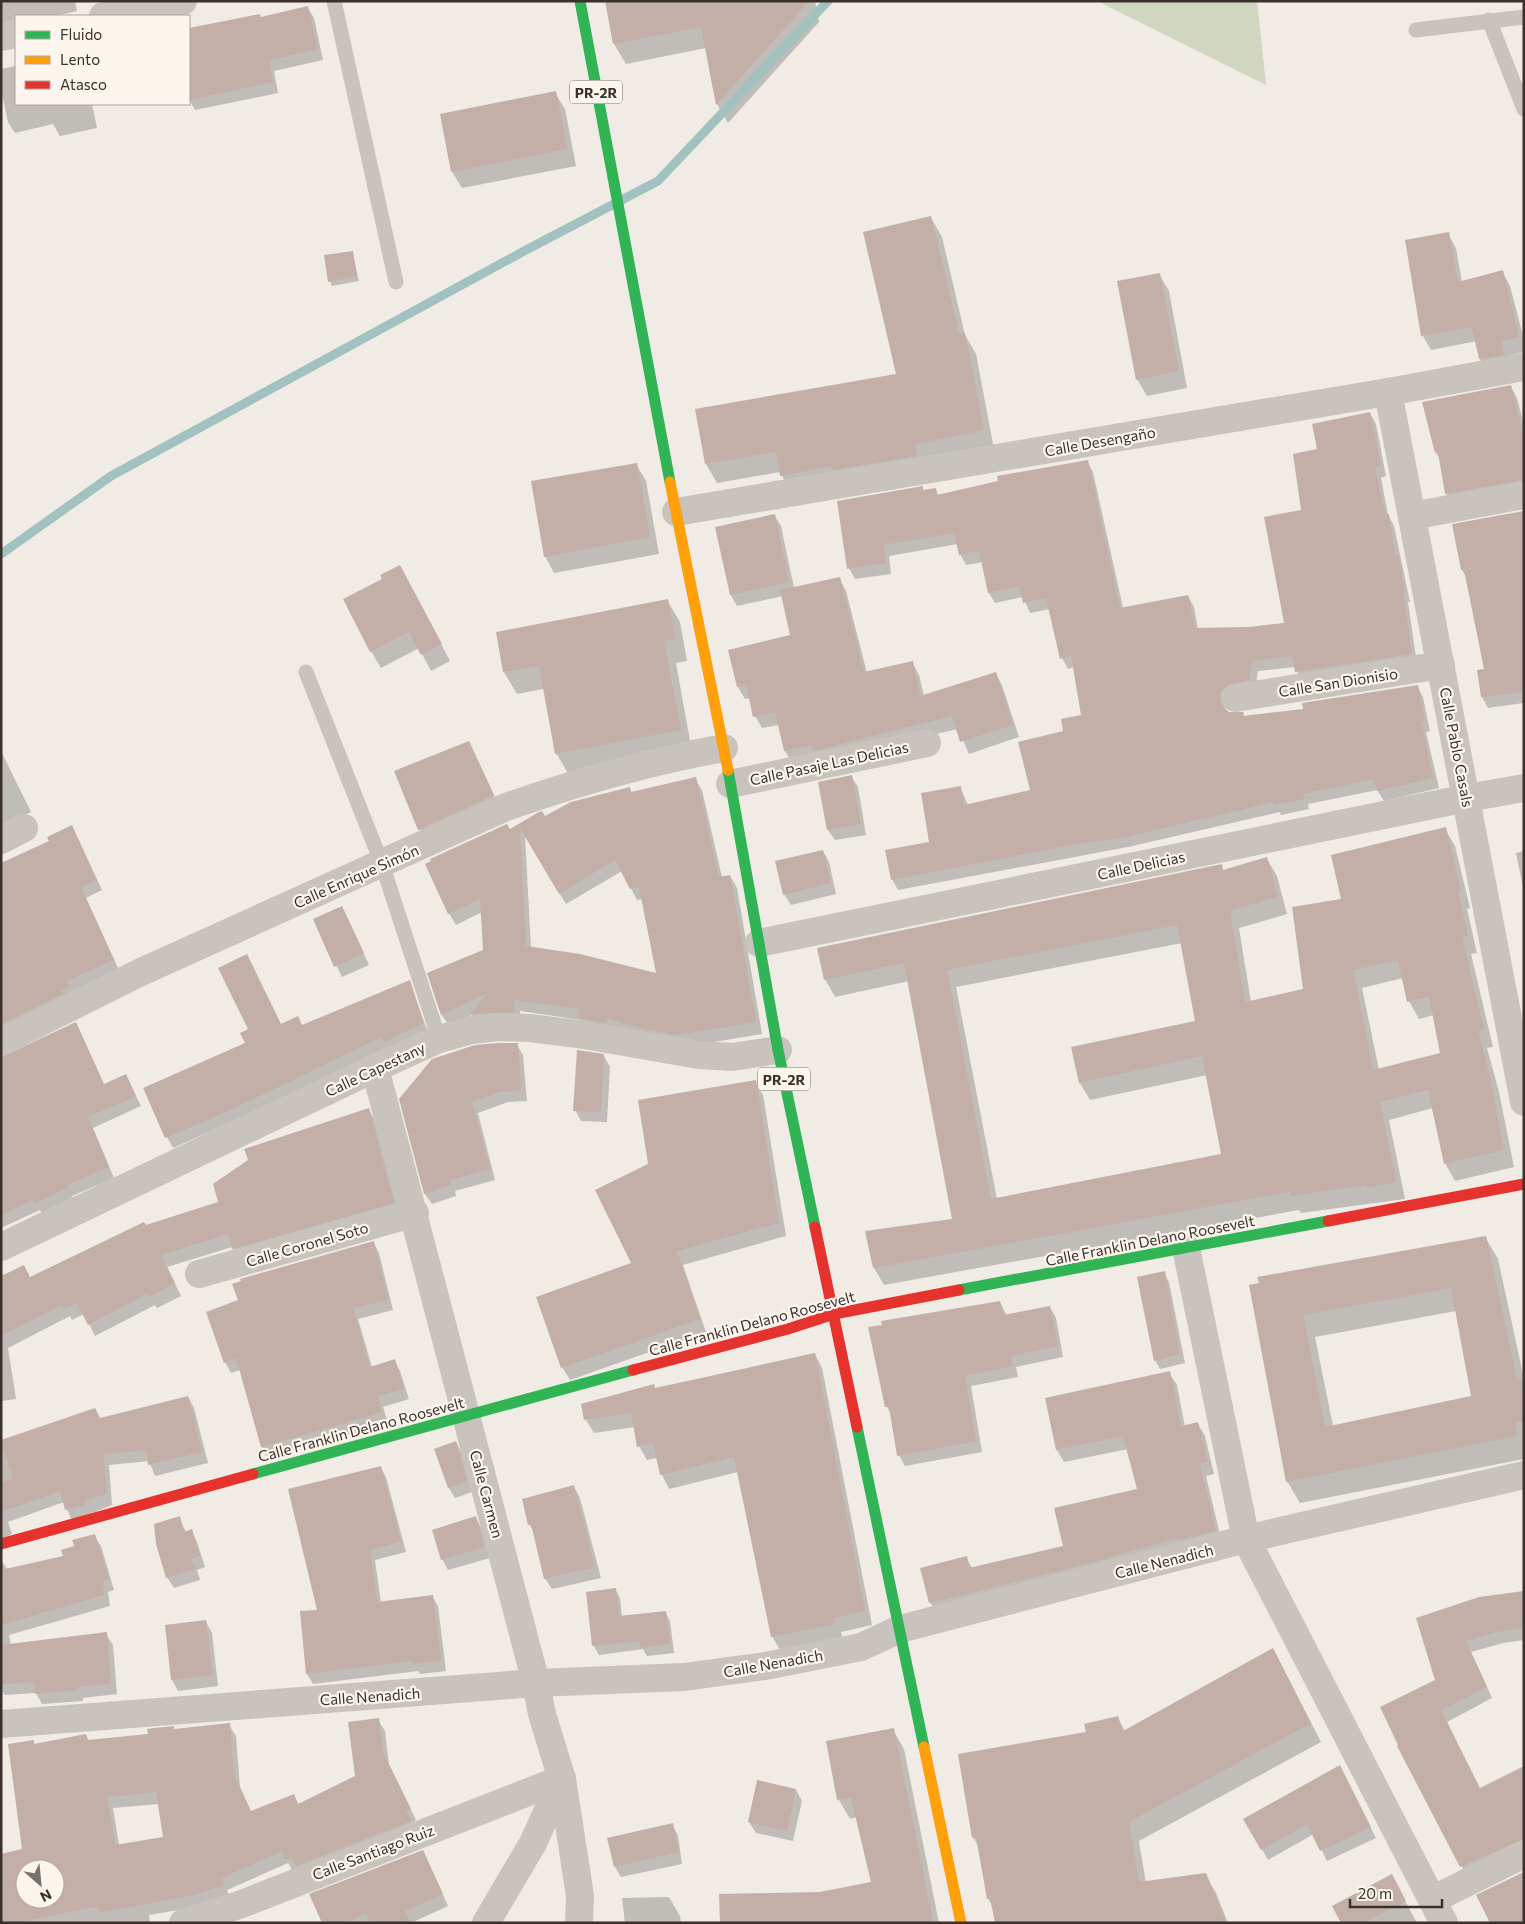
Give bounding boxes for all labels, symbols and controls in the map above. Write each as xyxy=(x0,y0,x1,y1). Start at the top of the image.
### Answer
legend xyxy=(15,15,190,105)
text: Fluido xyxy=(60,25,102,43)
text: Lento xyxy=(60,50,100,68)
text: Atasco xyxy=(60,75,107,93)
road number: PR-2R xyxy=(570,80,622,104)
street label: Calle Desengaño xyxy=(1043,422,1157,460)
street label: Calle San Dionisio xyxy=(1277,664,1399,700)
street label: Calle Pablo Casals xyxy=(1437,686,1477,809)
street label: Calle Pasaje Las Delicias xyxy=(748,737,910,789)
street label: Calle Enrique Simón xyxy=(291,840,421,912)
street label: Calle Delicias xyxy=(1096,847,1187,883)
street label: Calle Capestany xyxy=(322,1038,428,1100)
road number: PR-2R xyxy=(758,1068,810,1090)
street label: Calle Franklin Delano Roosevelt xyxy=(1044,1211,1256,1269)
street label: Calle Coronel Soto xyxy=(244,1218,370,1270)
street label: Calle Franklin Delano Roosevelt xyxy=(647,1287,857,1359)
street label: Calle Franklin Delano Roosevelt xyxy=(256,1393,466,1465)
street label: Calle Carmen xyxy=(467,1448,507,1540)
street label: Calle Nenadich xyxy=(1113,1540,1215,1582)
street label: Calle Nenadich xyxy=(722,1645,824,1681)
street label: Calle Nenadich xyxy=(319,1684,421,1708)
street label: Calle Santiago Ruiz xyxy=(310,1820,436,1884)
north arrow xyxy=(15,1859,65,1909)
scale bar xyxy=(1350,1876,1442,1908)
text: 20 m xyxy=(1358,1884,1392,1902)
text: N xyxy=(38,1886,55,1906)

